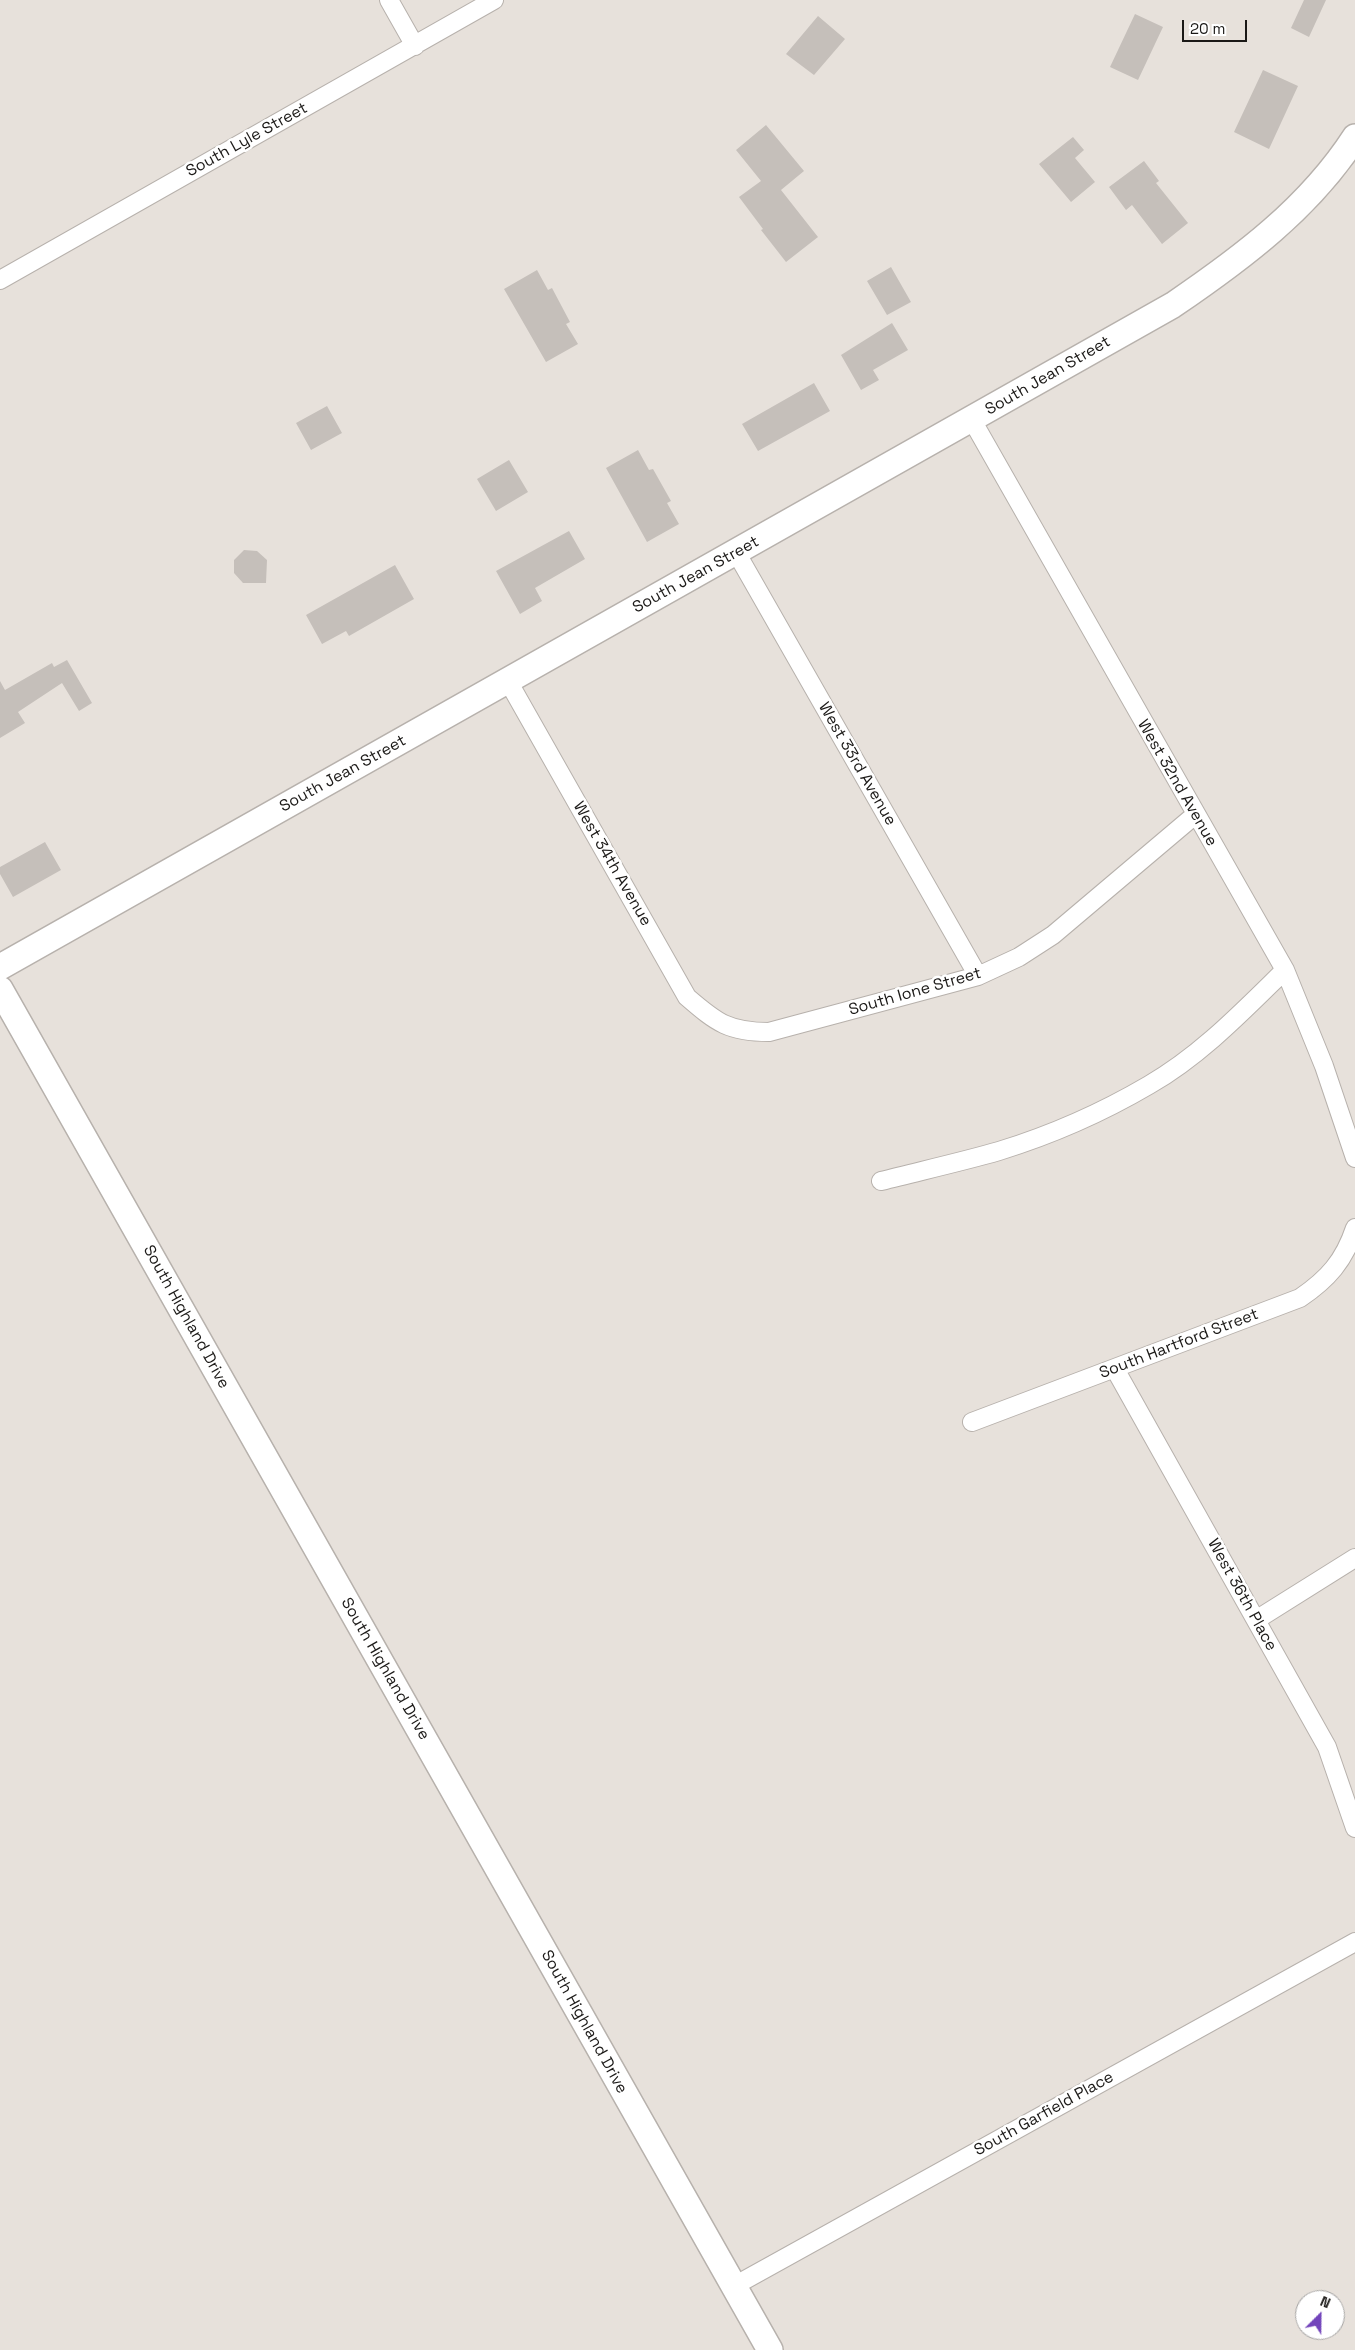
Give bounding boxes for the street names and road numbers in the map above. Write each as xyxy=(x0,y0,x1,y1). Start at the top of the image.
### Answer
street label: South Lyle Street xyxy=(183,99,311,181)
street label: South Jean Street xyxy=(982,332,1114,420)
street label: South Jean Street xyxy=(630,532,762,618)
street label: West 33rd Avenue xyxy=(814,699,900,829)
street label: West 32nd Avenue xyxy=(1133,716,1221,850)
street label: South Jean Street xyxy=(277,731,409,817)
street label: West 34th Avenue xyxy=(569,798,655,930)
street label: South Ione Street xyxy=(847,964,983,1020)
street label: South Highland Drive xyxy=(139,1242,233,1392)
street label: South Hartford Street xyxy=(1097,1305,1261,1383)
street label: West 36th Place xyxy=(1203,1536,1281,1654)
street label: South Highland Drive xyxy=(336,1595,434,1743)
street label: South Highland Drive xyxy=(537,1947,631,2097)
street label: South Garfield Place xyxy=(971,2068,1117,2160)

